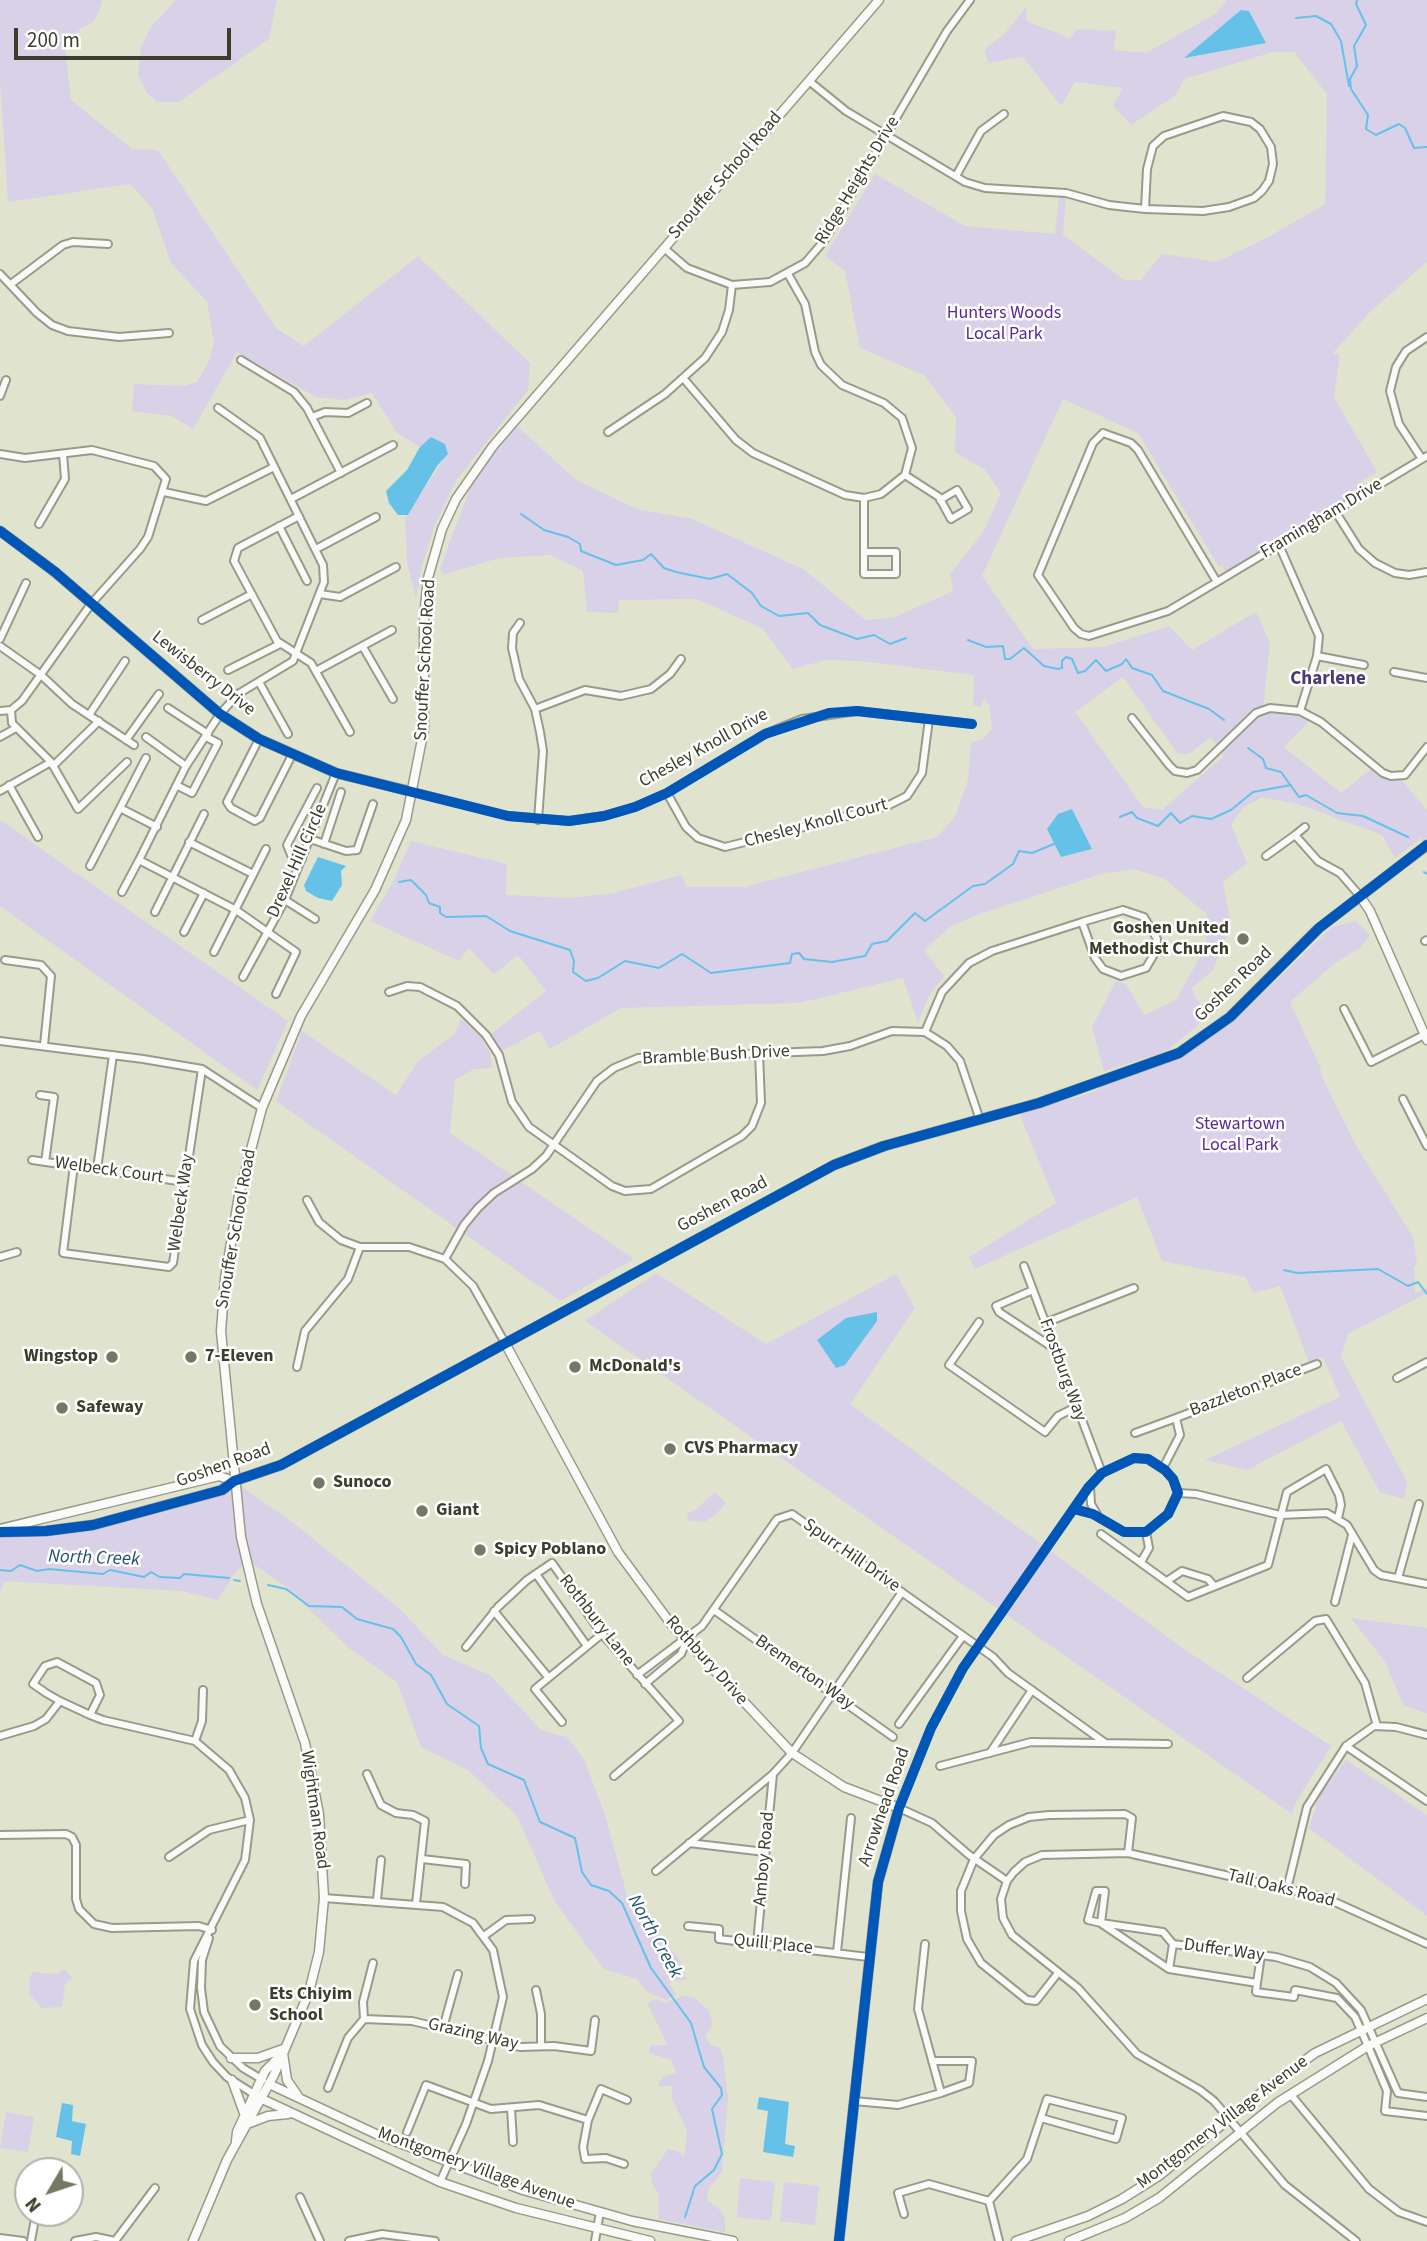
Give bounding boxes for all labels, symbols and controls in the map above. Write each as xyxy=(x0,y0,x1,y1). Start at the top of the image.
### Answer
scale bar xyxy=(18,14,234,58)
text: 200 m xyxy=(27,25,80,55)
street label: Snouffer School Road xyxy=(665,108,787,244)
street label: Ridge Heights Drive xyxy=(811,113,905,249)
park label: Hunters Woods Local Park xyxy=(947,303,1061,346)
street label: Framingham Drive xyxy=(1257,474,1387,564)
street label: Snouffer School Road xyxy=(411,579,441,741)
street label: Lewisberry Drive xyxy=(147,627,259,721)
district label: Charlene xyxy=(1290,669,1366,691)
street label: Chesley Knoll Drive xyxy=(636,705,772,793)
street label: Chesley Knoll Court xyxy=(742,795,890,853)
street label: Drexel Hill Circle xyxy=(263,801,333,921)
place label: Goshen United Methodist Church xyxy=(1089,918,1229,960)
marker: Goshen United Methodist Church xyxy=(1235,931,1251,947)
street label: Goshen Road xyxy=(1191,943,1277,1027)
street label: Bramble Bush Drive xyxy=(642,1041,790,1071)
park label: Stewartown Local Park xyxy=(1195,1114,1285,1156)
street label: Snouffer School Road xyxy=(212,1147,262,1311)
street label: Welbeck Court xyxy=(53,1153,165,1189)
street label: Welbeck Way xyxy=(164,1153,200,1253)
street label: Goshen Road xyxy=(674,1172,772,1238)
street label: Frostburg Way xyxy=(1033,1316,1091,1424)
place label: Wingstop xyxy=(24,1346,98,1368)
place label: 7-Eleven xyxy=(205,1346,274,1368)
marker: Wingstop xyxy=(104,1349,120,1365)
marker: 7-Eleven xyxy=(183,1349,199,1365)
place label: McDonald's xyxy=(589,1356,681,1378)
marker: McDonald's xyxy=(567,1359,583,1375)
street label: Bazzleton Place xyxy=(1187,1360,1305,1422)
place label: Safeway xyxy=(76,1397,143,1419)
marker: Safeway xyxy=(54,1400,70,1416)
place label: CVS Pharmacy xyxy=(684,1438,798,1460)
street label: Goshen Road xyxy=(174,1439,274,1493)
marker: CVS Pharmacy xyxy=(662,1441,678,1457)
place label: Sunoco xyxy=(333,1472,391,1494)
marker: Sunoco xyxy=(311,1475,327,1491)
place label: Giant xyxy=(436,1500,479,1522)
marker: Giant xyxy=(414,1503,430,1519)
street label: Spurr Hill Drive xyxy=(798,1515,904,1597)
place label: Spicy Poblano xyxy=(494,1539,606,1561)
marker: Spicy Poblano xyxy=(472,1542,488,1558)
water label: North Creek xyxy=(48,1546,140,1572)
street label: Rothbury Lane xyxy=(553,1571,639,1671)
street label: Rothbury Drive xyxy=(660,1612,752,1710)
street label: Bremerton Way xyxy=(750,1631,858,1715)
street label: Arrowhead Road xyxy=(855,1745,915,1869)
street label: Wightman Road xyxy=(295,1749,333,1871)
street label: Amboy Road xyxy=(750,1811,780,1907)
street label: Tall Oaks Road xyxy=(1225,1865,1337,1913)
water label: North Creek xyxy=(622,1891,686,1983)
street label: Quill Place xyxy=(732,1930,814,1960)
street label: Duffer Way xyxy=(1182,1935,1266,1967)
place label: Ets Chiyim School xyxy=(269,1984,352,2026)
marker: Ets Chiyim School xyxy=(247,1997,263,2013)
street label: Grazing Way xyxy=(426,2014,520,2056)
street label: Montgomery Village Avenue xyxy=(1133,2052,1313,2194)
street label: Montgomery Village Avenue xyxy=(374,2123,578,2215)
north arrow xyxy=(14,2157,84,2227)
text: N xyxy=(19,2191,48,2218)

